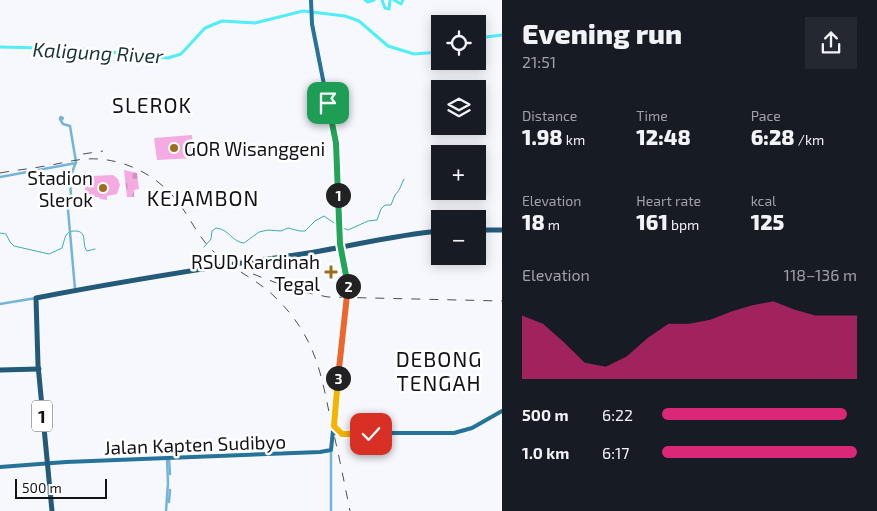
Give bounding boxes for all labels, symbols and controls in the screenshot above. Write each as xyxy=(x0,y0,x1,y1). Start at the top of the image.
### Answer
map controls xyxy=(431,15,486,265)
button: locate xyxy=(431,15,486,70)
text: Evening run xyxy=(522,16,682,50)
button: share xyxy=(805,17,857,69)
water label: Kaligung River xyxy=(32,37,165,67)
text: 21:51 xyxy=(522,52,556,71)
button: layers xyxy=(431,80,486,135)
pin xyxy=(307,82,349,124)
icon: arrive xyxy=(314,89,342,117)
district label: SLEROK xyxy=(112,92,192,117)
text: Distance xyxy=(522,107,577,124)
text: Time xyxy=(636,107,668,124)
text: Pace xyxy=(751,107,781,124)
text: 1.98 xyxy=(522,124,563,149)
text: 12:48 xyxy=(636,124,691,149)
text: 6:28 xyxy=(751,124,795,149)
text: km xyxy=(563,131,585,148)
text: /km xyxy=(795,131,824,148)
place label: GOR Wisanggeni xyxy=(184,137,325,160)
marker: GOR Wisanggeni xyxy=(168,142,180,154)
button: + xyxy=(431,145,486,200)
place label: Stadion Slerok xyxy=(27,166,93,211)
marker: Stadion Slerok xyxy=(97,182,109,194)
pin: 1 xyxy=(326,182,350,208)
district label: KEJAMBON xyxy=(147,185,259,210)
text: 1 xyxy=(335,187,342,204)
text: Elevation xyxy=(522,192,581,209)
text: Heart rate xyxy=(636,192,701,209)
text: kcal xyxy=(751,192,776,209)
text: 18 xyxy=(522,209,545,234)
text: 161 xyxy=(636,209,668,234)
text: 125 xyxy=(751,209,784,234)
button: − xyxy=(431,210,486,265)
text: m xyxy=(545,216,560,233)
text: bpm xyxy=(668,216,699,233)
place label: RSUD Kardinah Tegal xyxy=(191,250,320,295)
marker: RSUD Kardinah Tegal xyxy=(324,265,338,279)
text: Elevation xyxy=(522,265,590,284)
text: 118–136 m xyxy=(784,265,857,284)
pin: 2 xyxy=(336,274,360,298)
text: 2 xyxy=(344,278,353,295)
district label: DEBONG TENGAH xyxy=(396,346,482,395)
pin: 3 xyxy=(326,366,350,390)
text: 3 xyxy=(335,370,342,387)
road number: 1 xyxy=(32,401,52,432)
text: 500 m xyxy=(522,405,569,424)
text: 6:22 xyxy=(602,405,633,424)
pin xyxy=(350,413,392,455)
icon: check xyxy=(357,420,385,448)
street label: Jalan Kapten Sudibyo xyxy=(104,429,286,459)
text: 1.0 km xyxy=(522,443,569,462)
text: 6:17 xyxy=(602,443,630,462)
scale bar xyxy=(15,476,108,499)
text: 500 m xyxy=(22,479,62,496)

